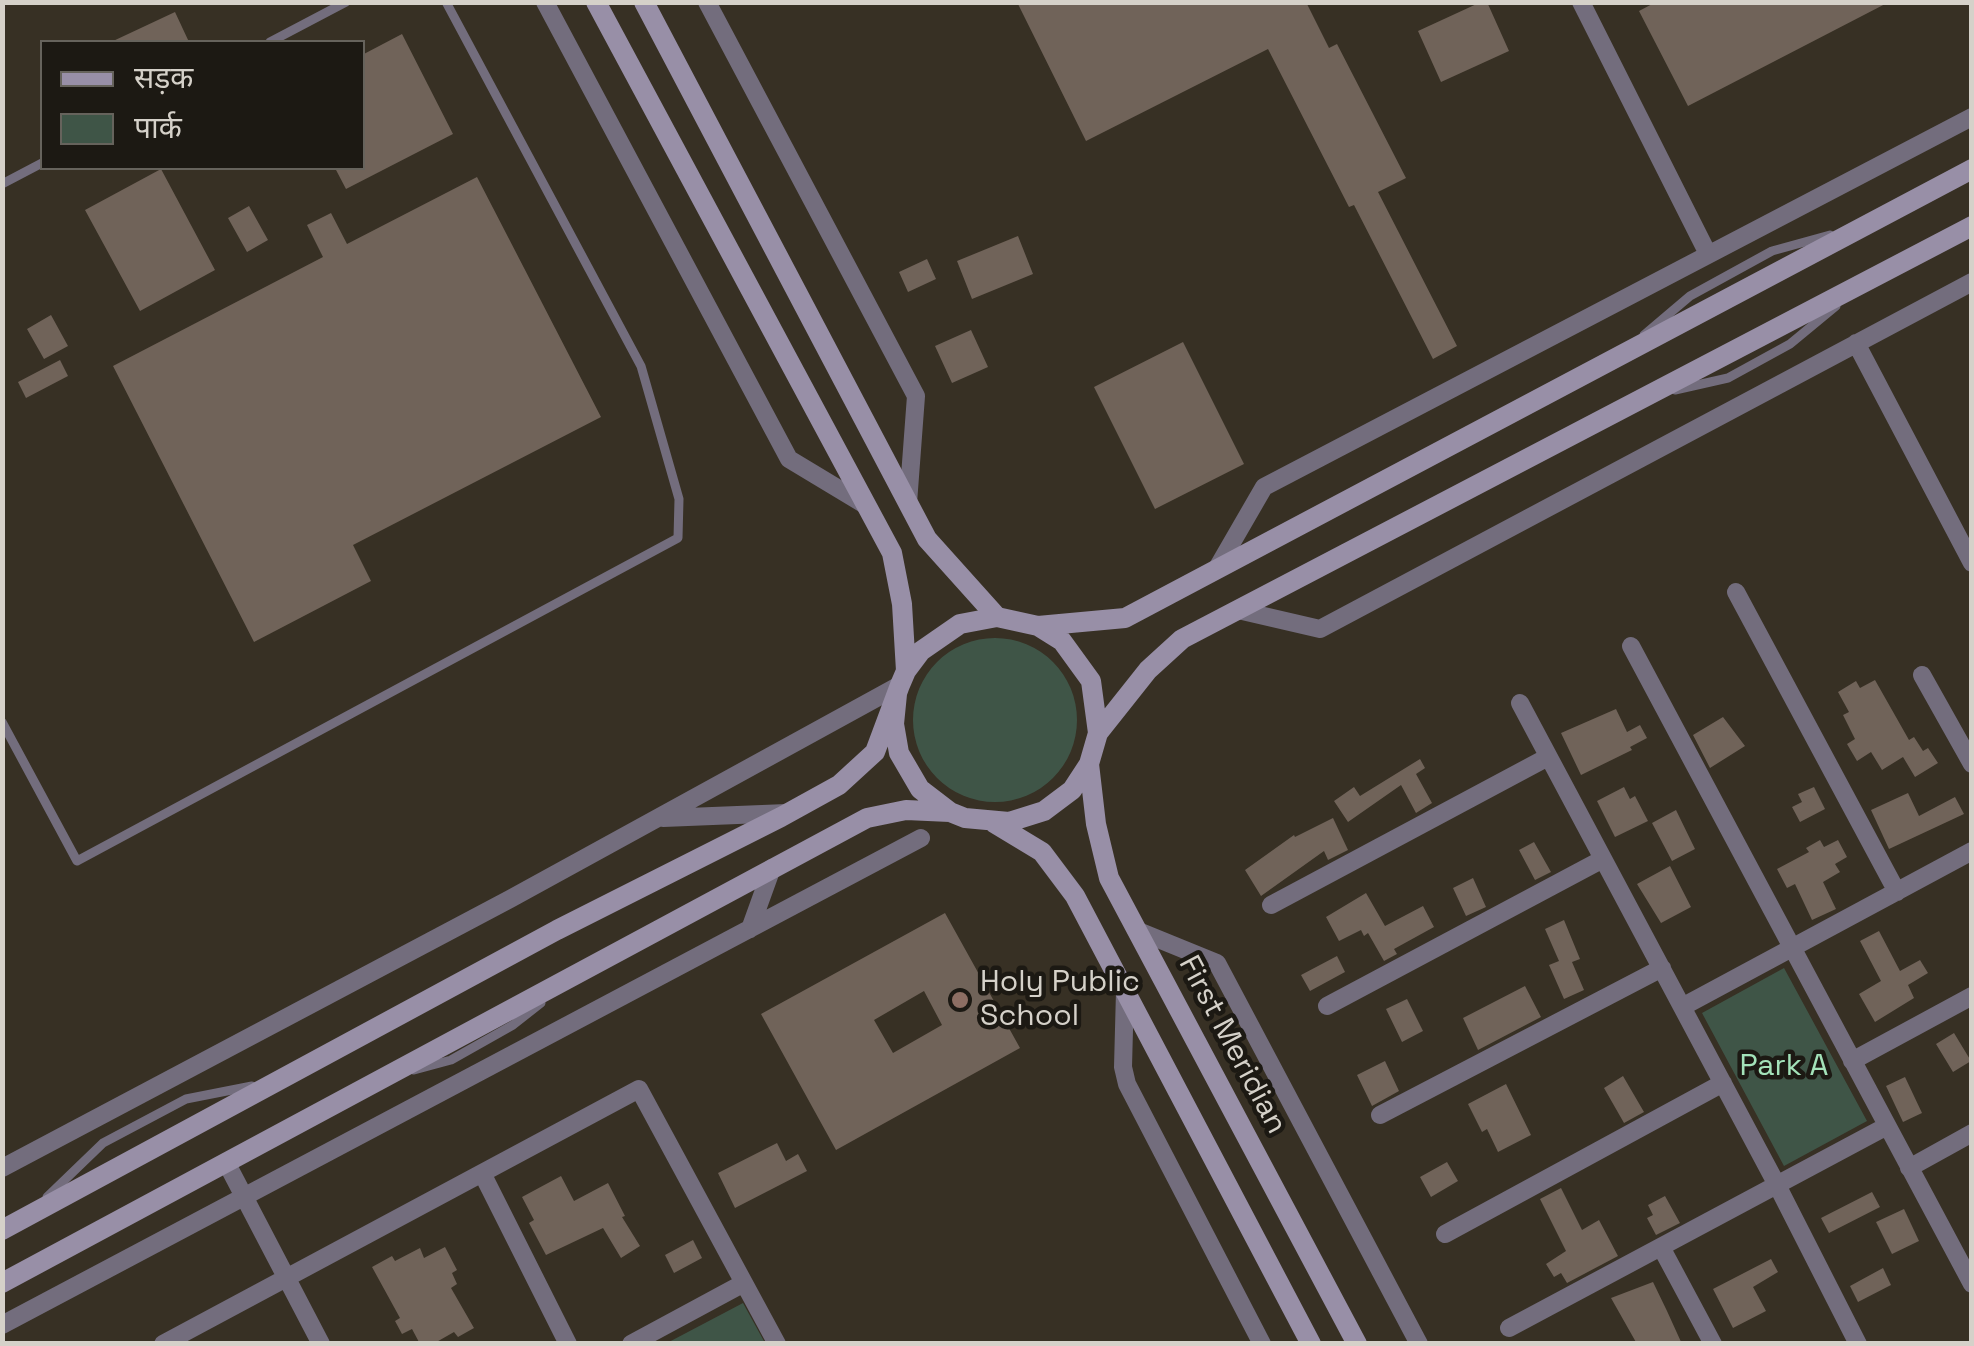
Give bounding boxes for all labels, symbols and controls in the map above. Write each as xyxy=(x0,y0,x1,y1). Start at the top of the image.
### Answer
legend xyxy=(40,40,365,170)
text: सड़क xyxy=(134,58,193,97)
text: पार्क xyxy=(134,108,182,147)
street label: First Meridian xyxy=(1170,950,1294,1140)
place label: Holy Public School xyxy=(980,965,1140,1036)
marker: Holy Public School xyxy=(949,989,971,1011)
park label: Park A xyxy=(1740,1049,1828,1085)

